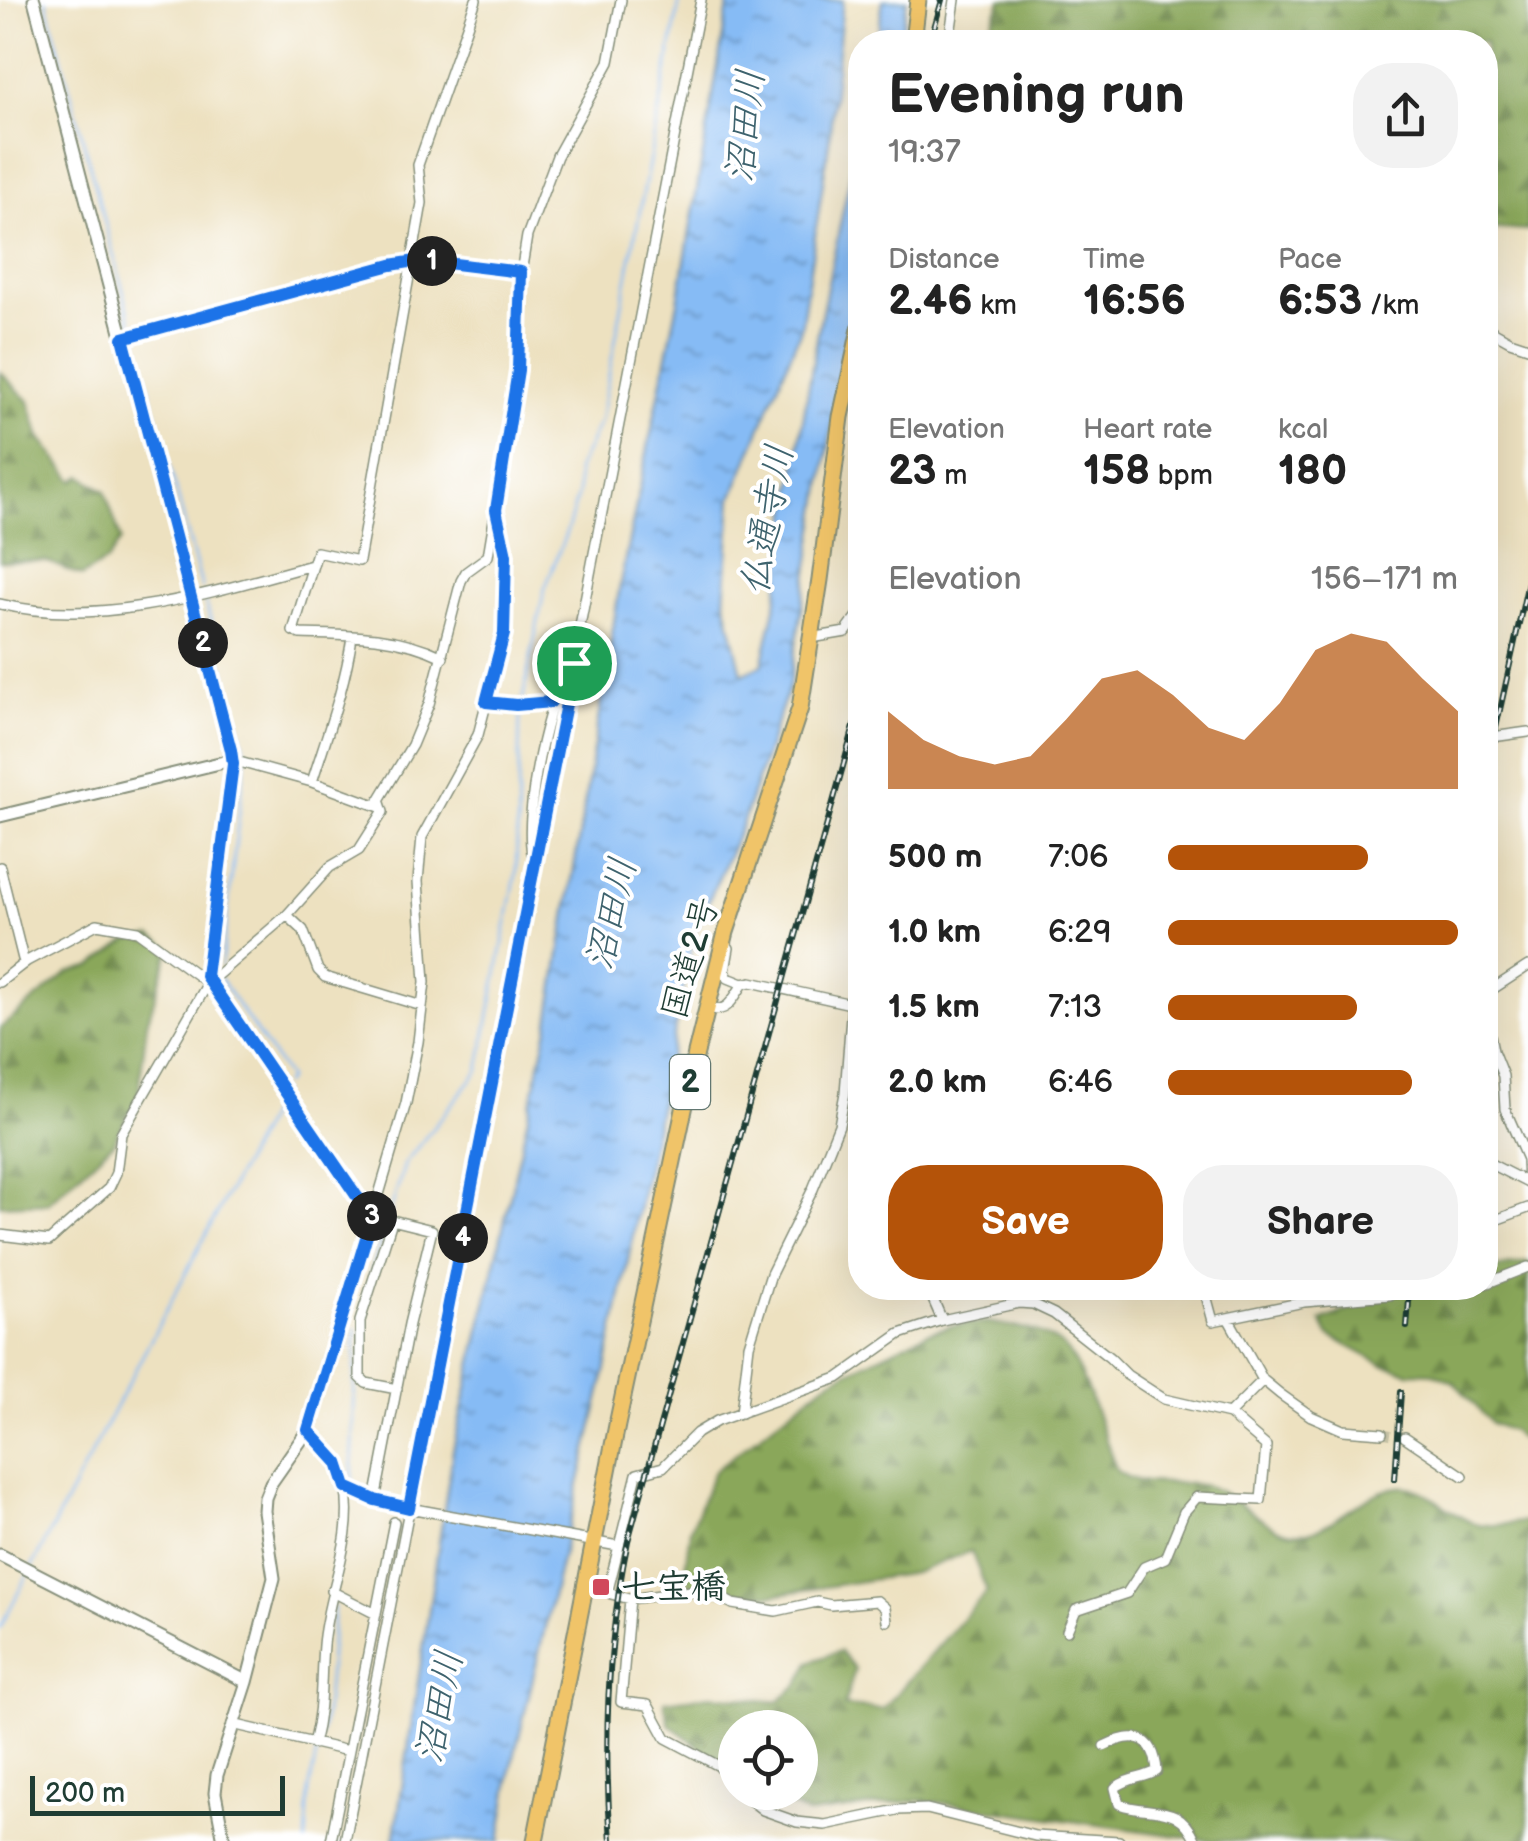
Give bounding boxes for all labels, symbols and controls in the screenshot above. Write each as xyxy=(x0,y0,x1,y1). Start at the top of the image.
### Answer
text: Evening run xyxy=(888,62,1185,129)
button: share xyxy=(1353,63,1458,168)
water label: 沼田川 xyxy=(718,67,774,185)
text: 19:37 xyxy=(888,133,961,172)
pin: 1 xyxy=(407,236,457,286)
text: Distance xyxy=(888,243,1000,276)
text: Time xyxy=(1083,243,1145,276)
text: Pace xyxy=(1278,243,1342,276)
text: 1 xyxy=(426,244,438,277)
text: 2.46 xyxy=(888,276,973,327)
text: 16:56 xyxy=(1083,276,1186,327)
text: 6:53 xyxy=(1278,276,1362,327)
text: km xyxy=(973,289,1017,322)
text: /km xyxy=(1362,289,1419,322)
text: Elevation xyxy=(888,413,1005,446)
text: Heart rate xyxy=(1083,413,1212,446)
text: kcal xyxy=(1278,413,1328,446)
water label: 仏通寺川 xyxy=(733,441,803,599)
text: 23 xyxy=(888,446,937,497)
text: 158 xyxy=(1083,446,1150,497)
text: 180 xyxy=(1278,446,1347,497)
text: m xyxy=(937,459,967,492)
text: bpm xyxy=(1150,459,1213,492)
text: Elevation xyxy=(888,560,1021,599)
text: 156–171 m xyxy=(1311,560,1458,599)
pin: 2 xyxy=(178,618,228,668)
pin xyxy=(532,621,617,706)
text: 2 xyxy=(195,626,211,659)
icon: arrive xyxy=(547,636,602,691)
text: 500 m xyxy=(888,838,982,877)
text: 7:06 xyxy=(1048,838,1109,877)
water label: 沼田川 xyxy=(577,853,647,975)
street label: 国道2号 xyxy=(653,892,729,1024)
text: 1.0 km xyxy=(888,913,981,952)
text: 6:29 xyxy=(1048,913,1111,952)
text: 1.5 km xyxy=(888,988,980,1027)
text: 7:13 xyxy=(1048,988,1102,1027)
road number: 2 xyxy=(670,1055,710,1109)
text: 2.0 km xyxy=(888,1063,987,1102)
text: 6:46 xyxy=(1048,1063,1113,1102)
button: Save xyxy=(888,1165,1163,1280)
button: Share xyxy=(1183,1165,1458,1280)
pin: 3 xyxy=(347,1191,397,1241)
text: 3 xyxy=(364,1199,380,1232)
pin: 4 xyxy=(438,1213,488,1263)
text: 4 xyxy=(455,1221,471,1254)
place label: 七宝橋 xyxy=(621,1566,726,1609)
marker: 七宝橋 xyxy=(590,1576,612,1598)
water label: 沼田川 xyxy=(407,1647,473,1767)
map controls xyxy=(718,1710,818,1810)
button: locate xyxy=(718,1710,818,1810)
scale bar xyxy=(30,1771,285,1816)
text: 200 m xyxy=(45,1777,125,1810)

